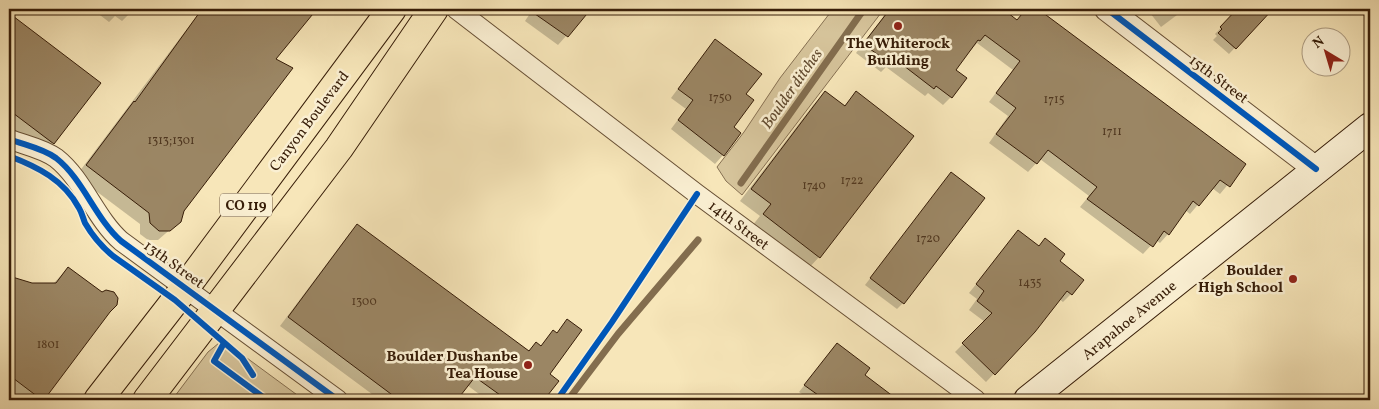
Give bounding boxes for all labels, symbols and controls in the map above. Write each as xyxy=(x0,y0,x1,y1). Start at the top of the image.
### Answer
marker: The Whiterock Building xyxy=(892,20,904,32)
north arrow xyxy=(1302,28,1352,78)
text: N xyxy=(1309,32,1329,54)
place label: The Whiterock Building xyxy=(846,34,950,72)
water label: Boulder ditches xyxy=(757,44,829,134)
street label: 15th Street xyxy=(1184,51,1252,110)
street label: Canyon Boulevard xyxy=(265,67,355,176)
house number: 1750 xyxy=(708,90,732,106)
house number: 1715 xyxy=(1044,92,1065,108)
house number: 1711 xyxy=(1102,124,1122,140)
house number: 1313;1301 xyxy=(147,133,195,149)
house number: 1722 xyxy=(840,173,864,189)
house number: 1740 xyxy=(802,178,826,194)
road number: CO 119 xyxy=(220,194,272,216)
street label: 14th Street xyxy=(703,196,773,256)
house number: 1720 xyxy=(916,231,940,247)
street label: 13th Street xyxy=(139,236,208,294)
place label: Boulder High School xyxy=(1198,261,1283,299)
marker: Boulder High School xyxy=(1287,273,1299,285)
house number: 1435 xyxy=(1018,275,1042,291)
street label: Arapahoe Avenue xyxy=(1078,276,1182,366)
house number: 1300 xyxy=(351,294,377,310)
house number: 1801 xyxy=(37,337,59,353)
place label: Boulder Dushanbe Tea House xyxy=(387,347,518,385)
marker: Boulder Dushanbe Tea House xyxy=(522,359,534,371)

